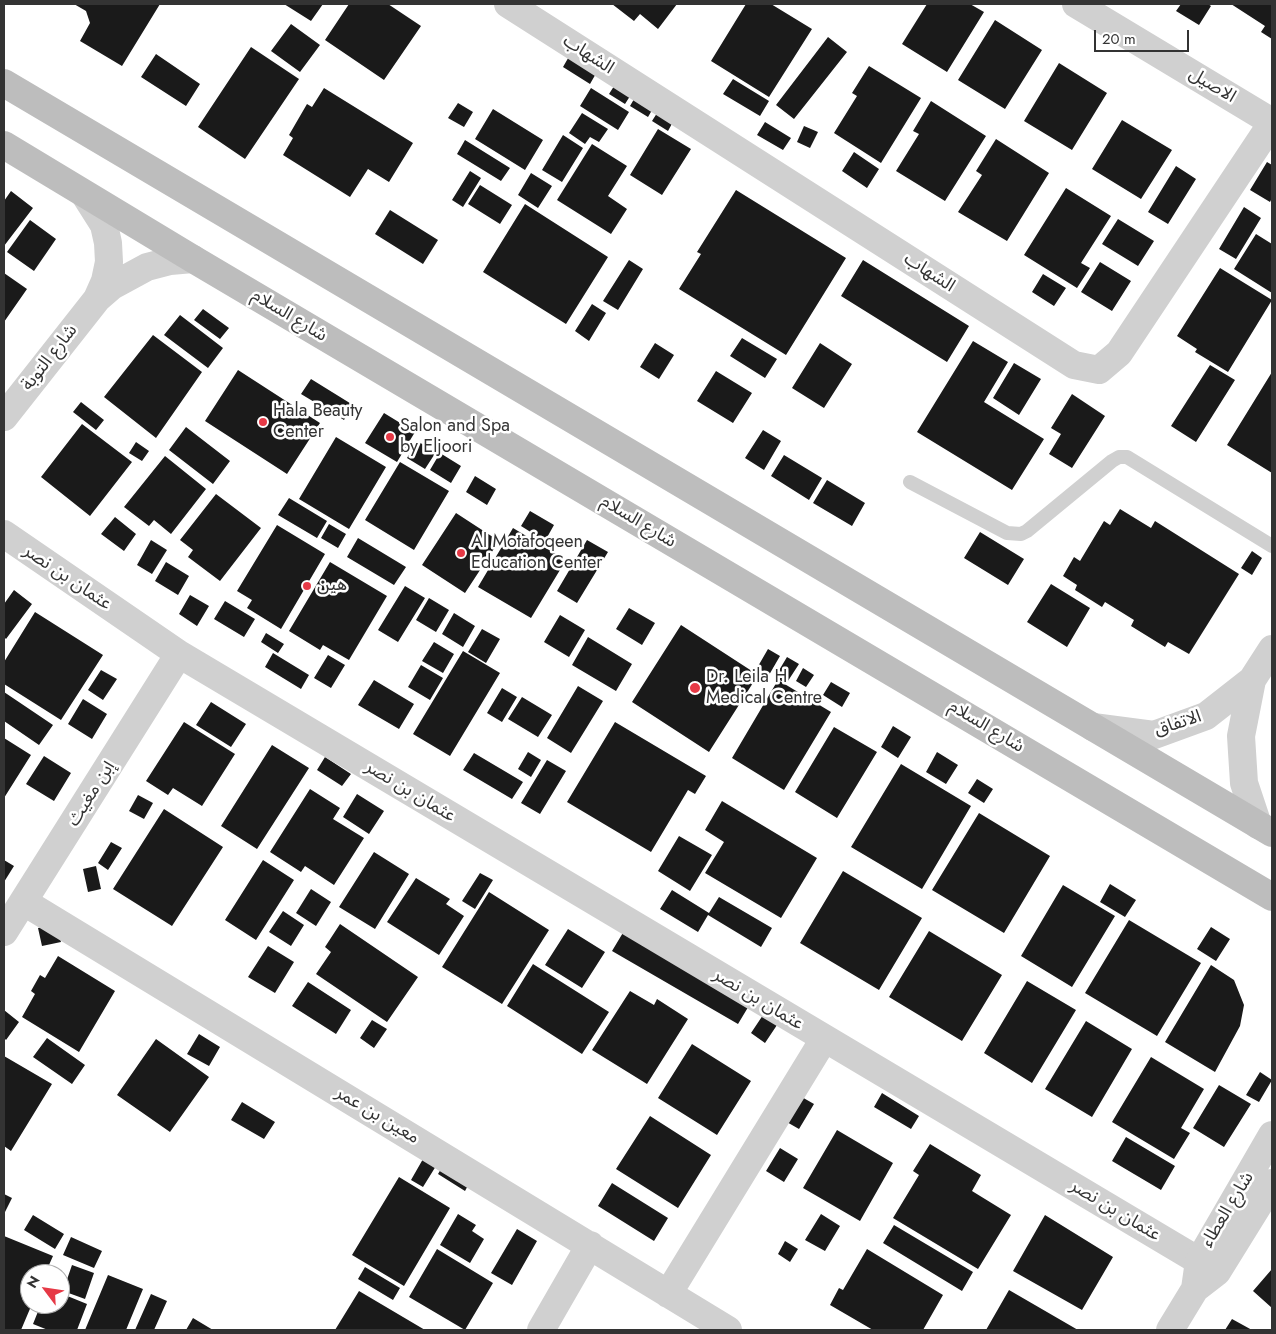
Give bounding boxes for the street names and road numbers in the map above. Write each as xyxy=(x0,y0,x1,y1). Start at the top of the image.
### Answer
street label: الشهاب xyxy=(558,31,618,79)
street label: الاصيل xyxy=(1185,64,1239,108)
street label: الشهاب xyxy=(899,249,959,297)
street label: شارع السلام xyxy=(247,285,331,347)
street label: شارع التوبة xyxy=(17,321,83,395)
street label: شارع السلام xyxy=(596,491,680,553)
street label: عثمان بن نصر xyxy=(19,541,115,615)
street label: شارع السلام xyxy=(944,696,1028,758)
street label: الاتفاق xyxy=(1152,706,1204,742)
street label: إبن مغيث xyxy=(64,757,120,831)
street label: عثمان بن نصر xyxy=(361,757,459,827)
street label: عثمان بن نصر xyxy=(709,965,807,1035)
street label: معين بن عمر xyxy=(331,1083,423,1149)
street label: شارع العطاء xyxy=(1197,1168,1259,1252)
street label: عثمان بن نصر xyxy=(1066,1176,1164,1246)

